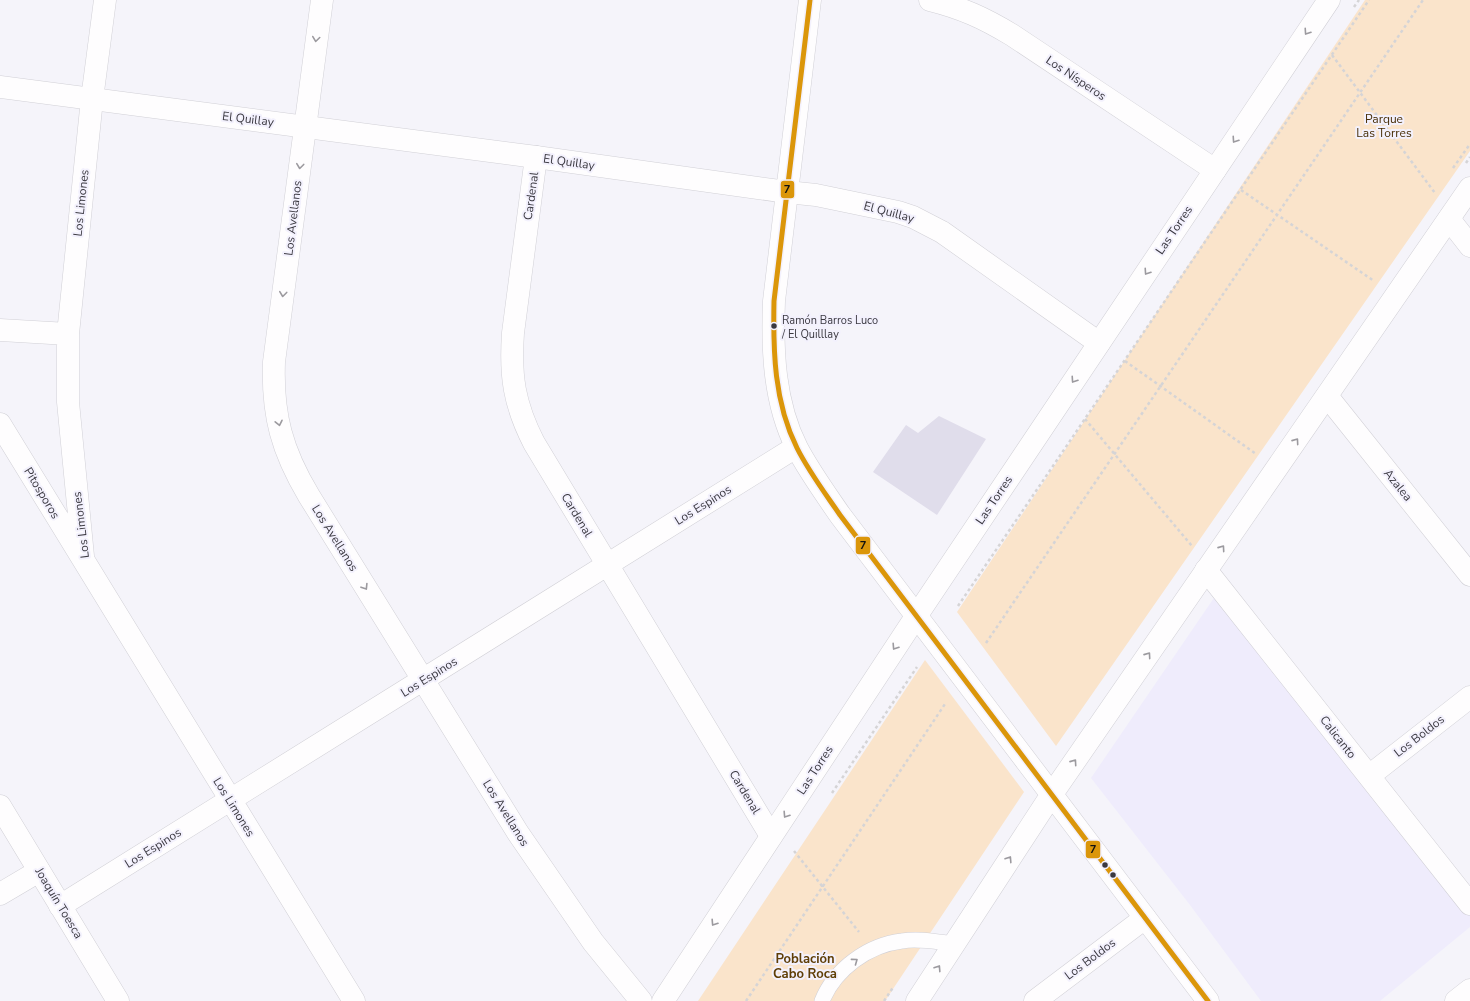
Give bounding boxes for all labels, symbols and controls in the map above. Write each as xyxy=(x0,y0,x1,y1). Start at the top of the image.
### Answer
one-way arrow xyxy=(1305,28,1312,35)
one-way arrow xyxy=(312,36,321,42)
street label: Los Nísperos xyxy=(1043,52,1109,104)
street label: El Quillay xyxy=(221,108,276,130)
park label: Parque Las Torres xyxy=(1356,111,1412,141)
one-way arrow xyxy=(1232,136,1239,143)
street label: El Quillay xyxy=(542,150,597,174)
one-way arrow xyxy=(295,162,304,169)
street label: Los Limones xyxy=(70,169,92,237)
street label: Cardenal xyxy=(520,170,542,221)
street label: Los Avellanos xyxy=(280,179,306,257)
line badge: 7 xyxy=(780,180,795,199)
text: 7 xyxy=(784,182,790,197)
street label: El Quillay xyxy=(862,198,917,227)
street label: Las Torres xyxy=(1152,202,1196,257)
one-way arrow xyxy=(1144,268,1152,275)
one-way arrow xyxy=(279,291,288,298)
place label: Ramón Barros Luco / El Quilllay xyxy=(781,313,878,342)
marker: Ramón Barros Luco / El Quilllay xyxy=(769,321,779,331)
one-way arrow xyxy=(1072,376,1079,383)
one-way arrow xyxy=(274,420,282,427)
one-way arrow xyxy=(1291,438,1299,445)
street label: Pitosporos xyxy=(20,464,64,522)
street label: Azalea xyxy=(1380,466,1416,504)
street label: Las Torres xyxy=(972,472,1016,527)
street label: Los Espinos xyxy=(672,481,734,529)
street label: Los Limones xyxy=(69,490,93,559)
street label: Cardenal xyxy=(558,490,597,540)
street label: Los Avellanos xyxy=(308,502,362,574)
line badge: 7 xyxy=(855,536,871,555)
text: 7 xyxy=(860,538,866,553)
one-way arrow xyxy=(1217,545,1225,552)
one-way arrow xyxy=(361,583,368,590)
one-way arrow xyxy=(893,643,900,650)
one-way arrow xyxy=(1143,652,1151,659)
street label: Los Espinos xyxy=(398,653,460,701)
street label: Los Boldos xyxy=(1391,711,1448,761)
street label: Calicanto xyxy=(1316,712,1360,762)
street label: Las Torres xyxy=(793,742,837,798)
one-way arrow xyxy=(1069,759,1077,766)
street label: Cardenal xyxy=(726,767,765,817)
street label: Los Limones xyxy=(209,774,259,840)
street label: Los Avellanos xyxy=(479,777,533,849)
one-way arrow xyxy=(783,811,790,818)
street label: Los Espinos xyxy=(122,824,184,872)
line badge: 7 xyxy=(1085,840,1101,859)
text: 7 xyxy=(1090,842,1096,857)
one-way arrow xyxy=(1004,857,1011,864)
unlabelled marker xyxy=(1100,860,1110,870)
street label: Joaquín Toesca xyxy=(31,864,87,942)
unlabelled marker xyxy=(1108,870,1118,880)
one-way arrow xyxy=(711,919,719,926)
street label: Los Boldos xyxy=(1061,935,1119,983)
district label: Población Cabo Roca xyxy=(773,950,837,983)
one-way arrow xyxy=(851,958,858,965)
one-way arrow xyxy=(933,965,941,972)

